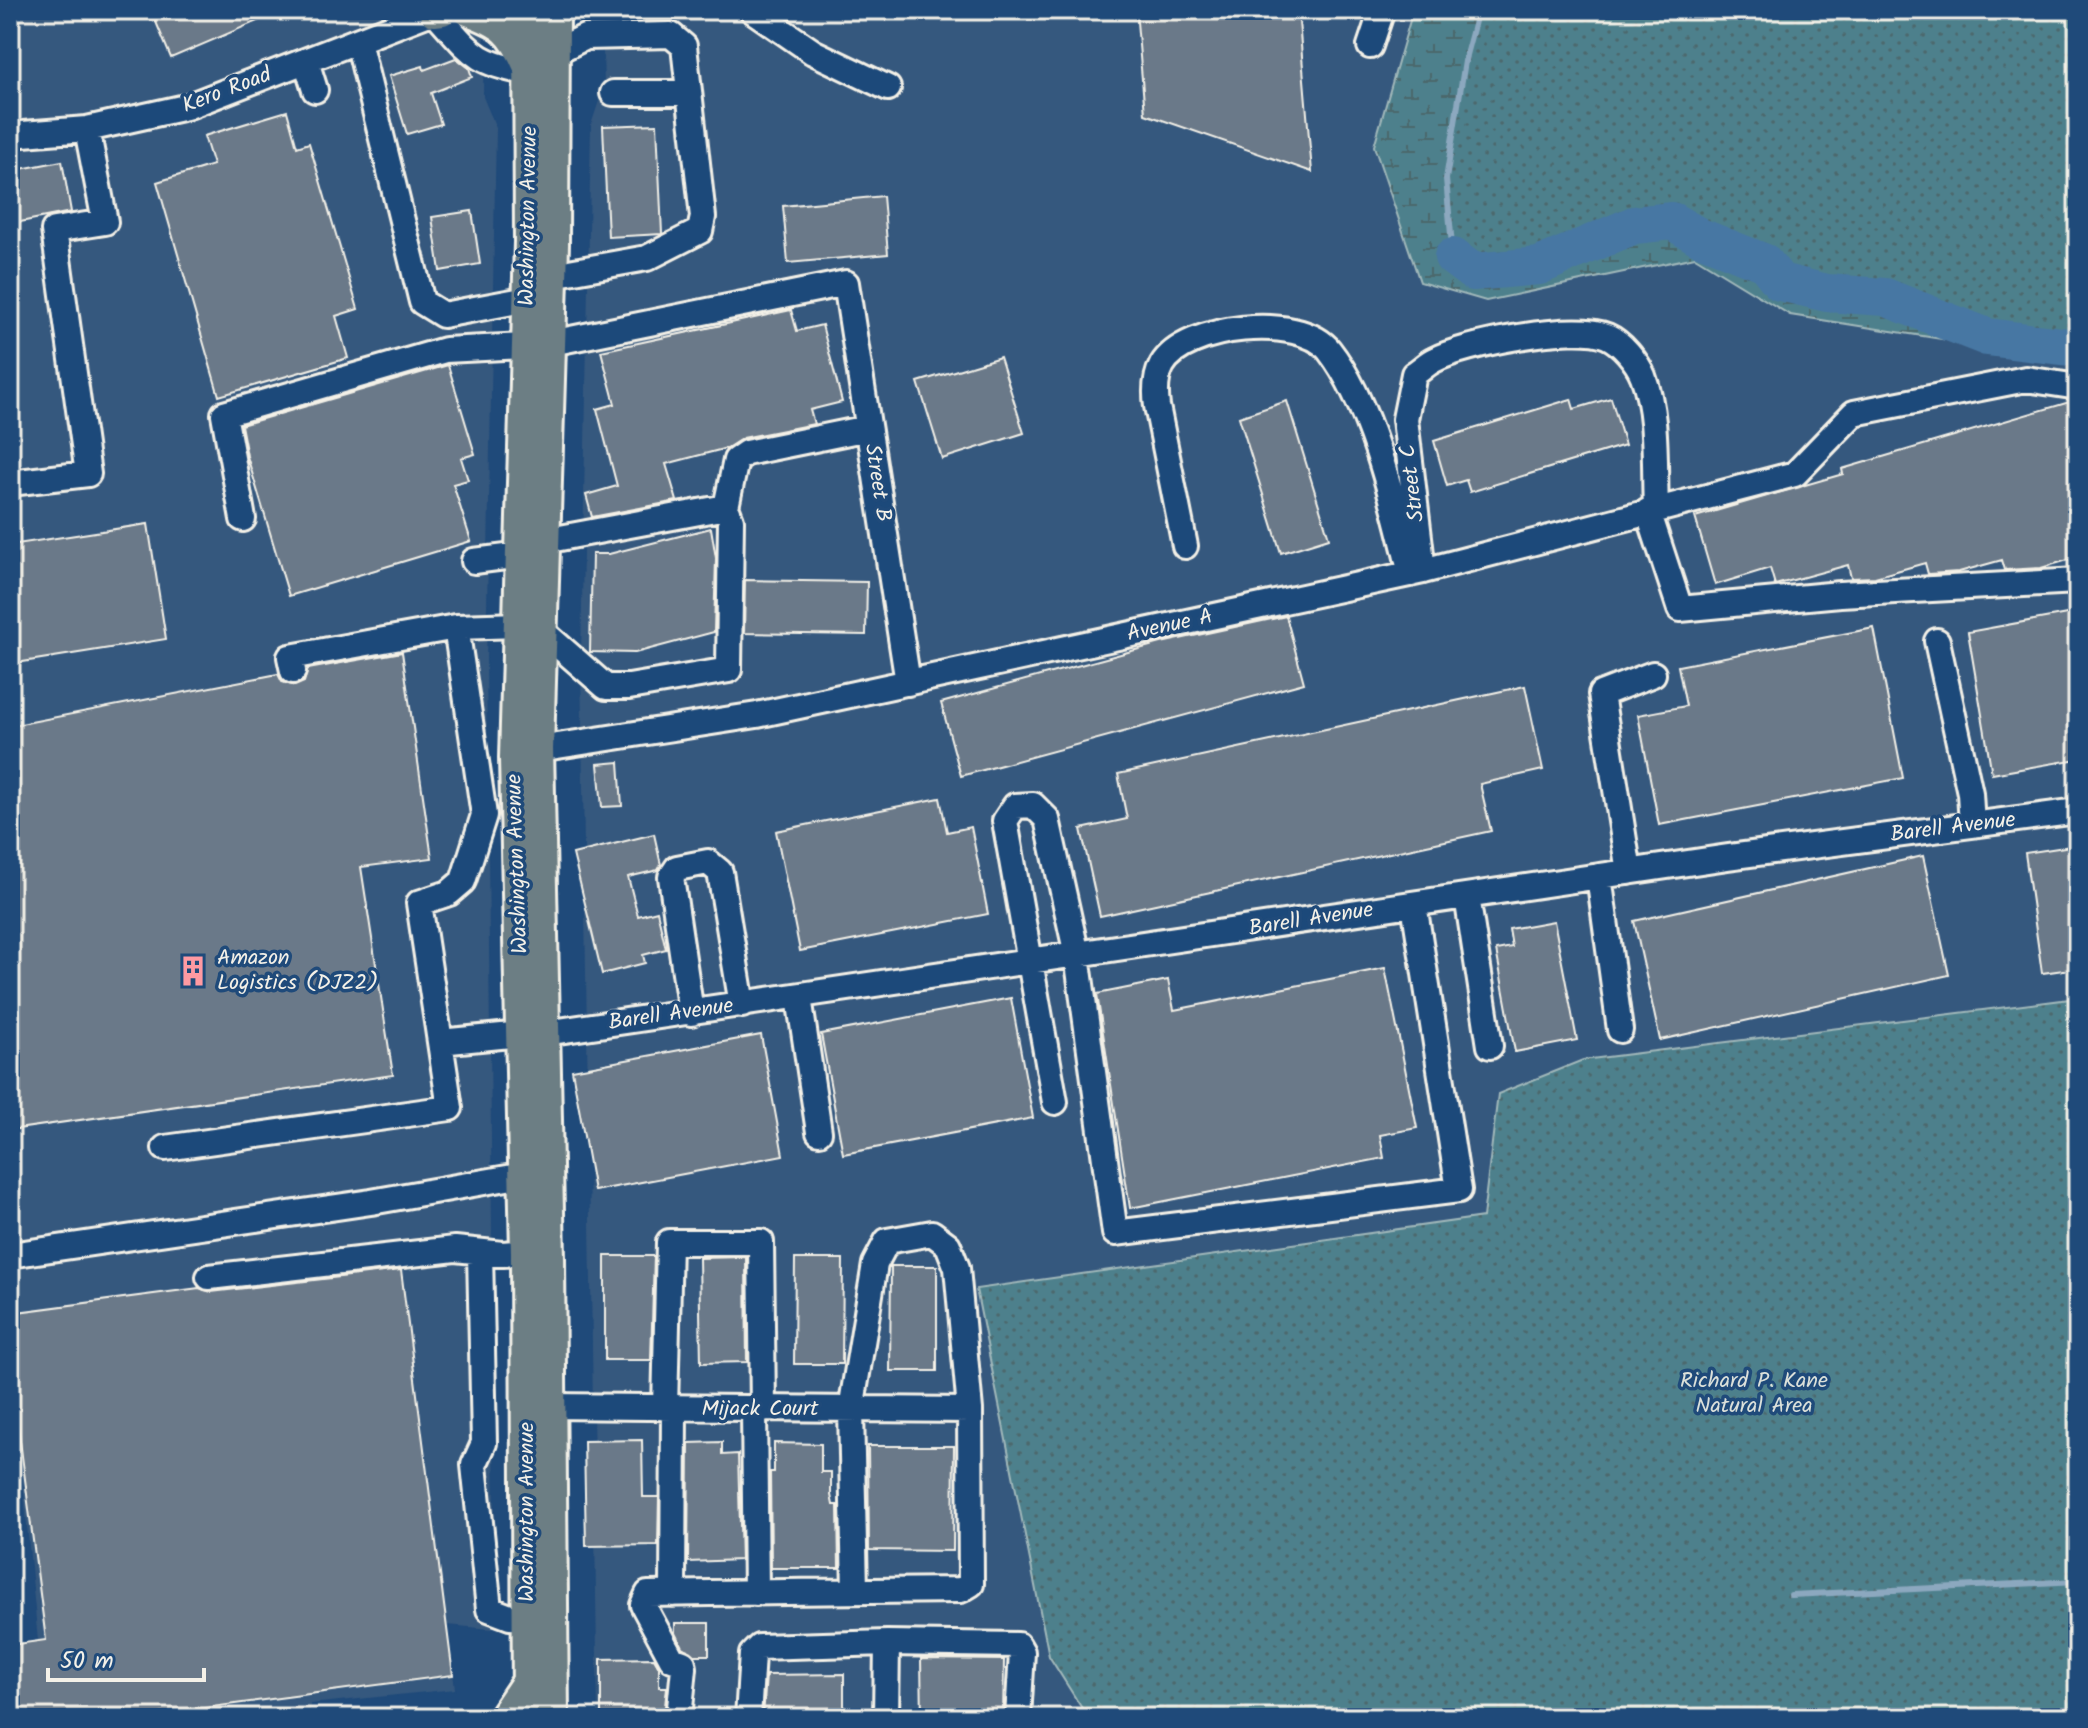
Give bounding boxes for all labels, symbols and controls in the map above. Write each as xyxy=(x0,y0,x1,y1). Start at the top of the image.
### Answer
street label: Kero Road xyxy=(177,58,278,124)
street label: Washington Avenue xyxy=(510,126,548,306)
street label: Street B xyxy=(854,441,900,525)
street label: Street C xyxy=(1391,442,1435,524)
street label: Avenue A xyxy=(1124,600,1216,652)
street label: Washington Avenue xyxy=(497,773,539,955)
street label: Barell Avenue xyxy=(1888,803,2018,853)
street label: Barell Avenue xyxy=(1246,893,1376,947)
place label: Amazon Logistics (DJZ2) xyxy=(217,941,378,1001)
building icon: Amazon Logistics (DJZ2) xyxy=(176,954,210,988)
street label: Barell Avenue xyxy=(606,989,736,1041)
park label: Richard P. Kane Natural Area xyxy=(1680,1364,1828,1424)
street label: Mijack Court xyxy=(702,1392,819,1427)
street label: Washington Avenue xyxy=(510,1422,545,1602)
scale bar xyxy=(48,1632,204,1682)
text: 50 m xyxy=(60,1642,114,1681)

